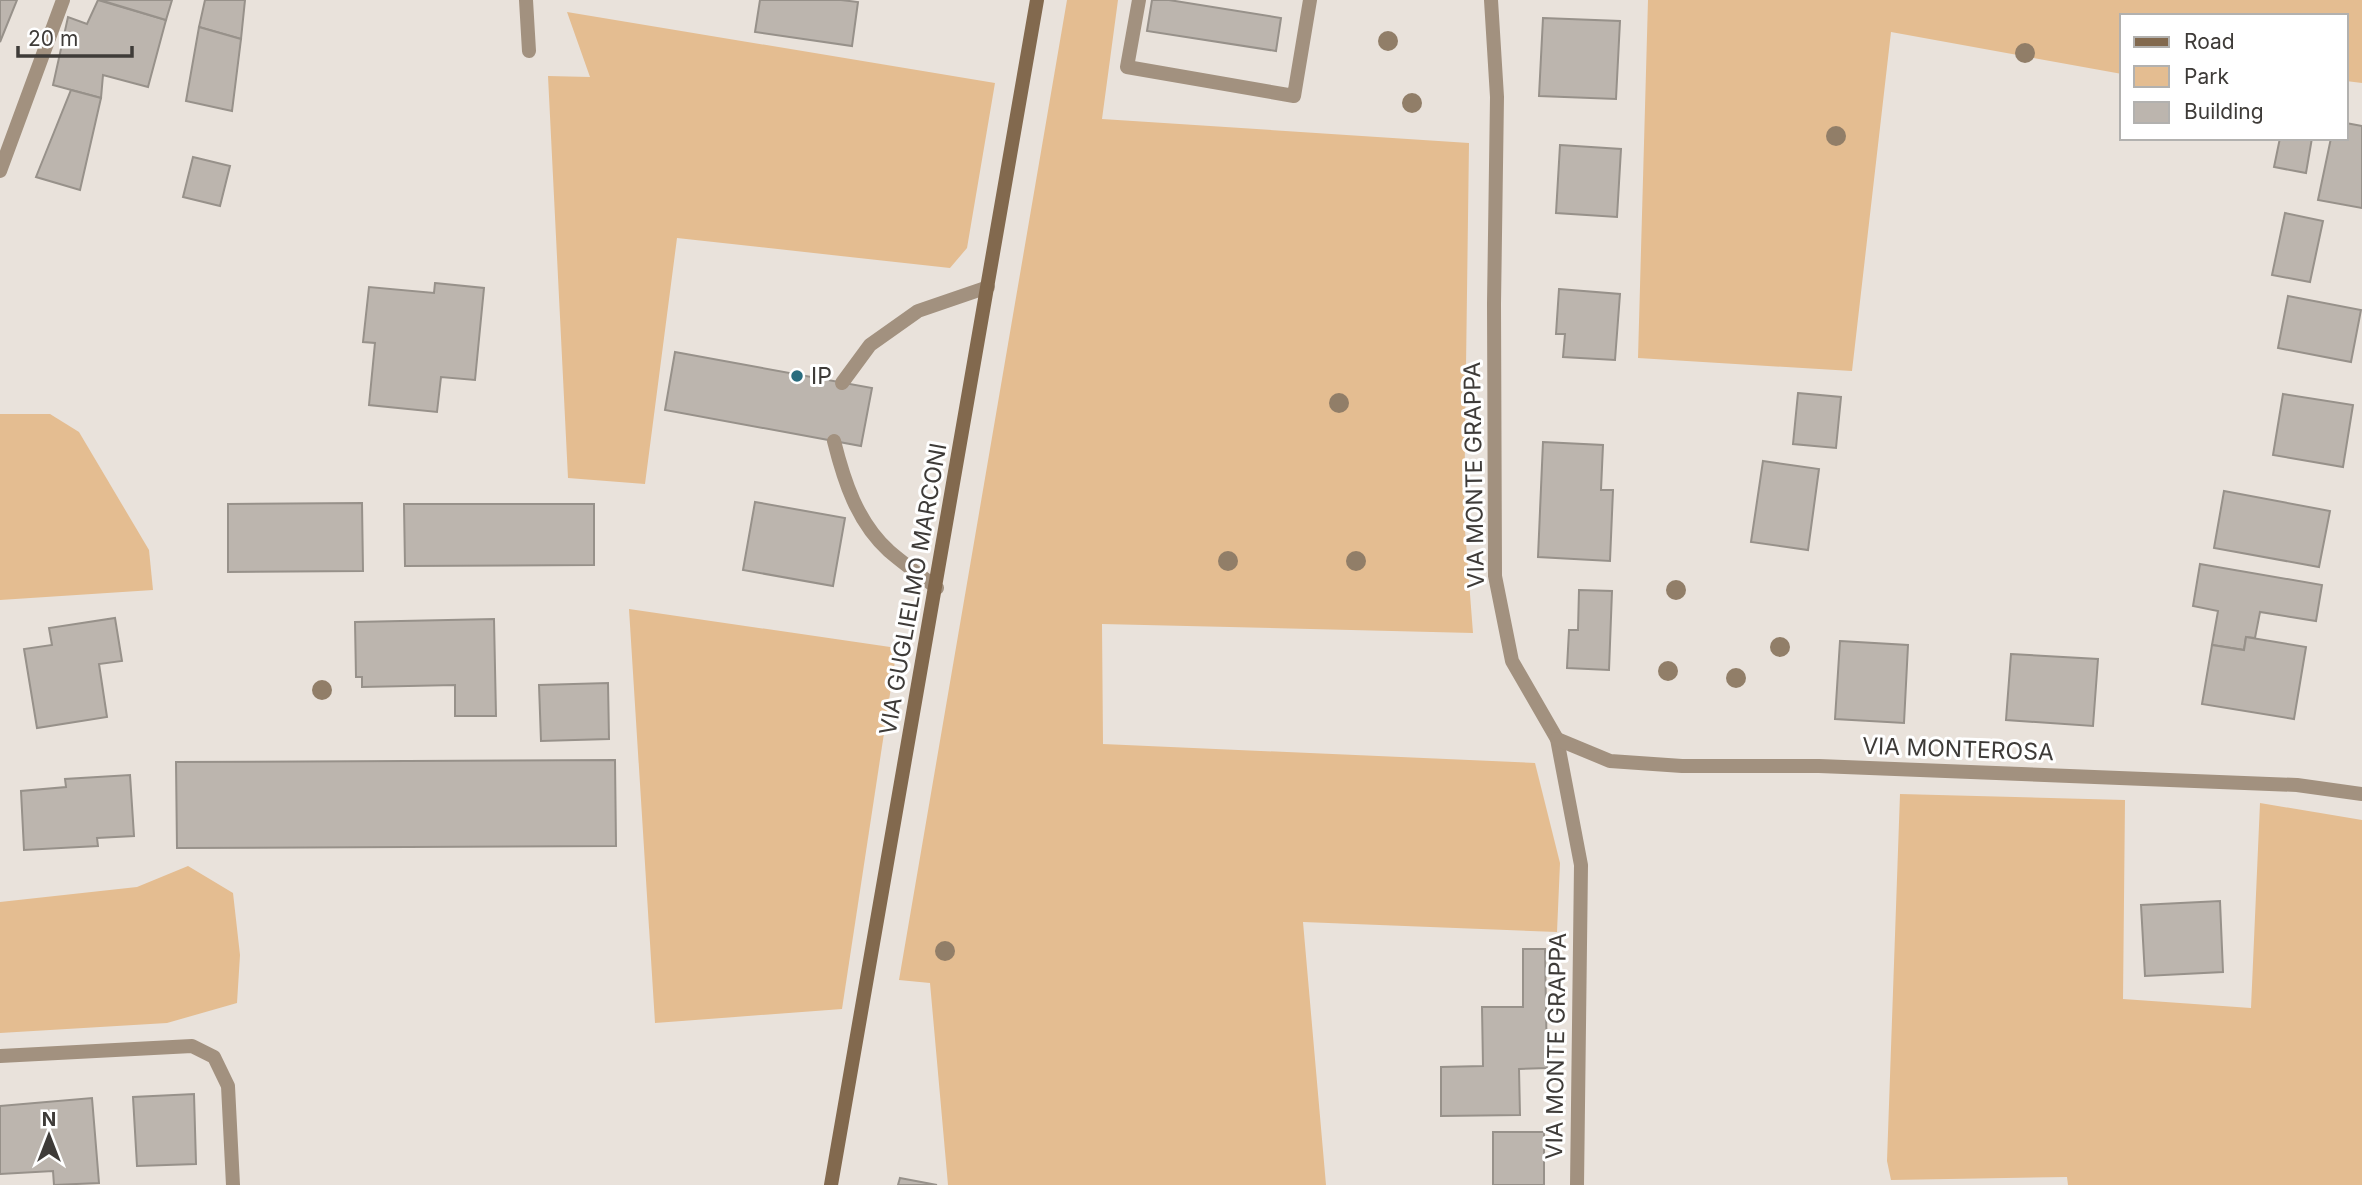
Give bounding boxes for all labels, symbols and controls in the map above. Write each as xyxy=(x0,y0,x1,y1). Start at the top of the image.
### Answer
scale bar xyxy=(18,14,131,58)
legend xyxy=(2120,14,2348,140)
text: 20 m xyxy=(28,26,78,51)
text: Road xyxy=(2184,29,2235,54)
text: Park xyxy=(2184,64,2229,89)
text: Building xyxy=(2184,99,2264,124)
street label: VIA MONTE GRAPPA xyxy=(1458,361,1490,589)
place label: IP xyxy=(811,362,832,390)
marker: IP xyxy=(789,368,805,384)
street label: VIA GUGLIELMO MARCONI xyxy=(874,441,952,737)
street label: VIA MONTEROSA xyxy=(1862,732,2054,766)
street label: VIA MONTE GRAPPA xyxy=(1540,932,1572,1160)
north arrow xyxy=(14,1101,84,1171)
text: N xyxy=(42,1108,56,1131)

